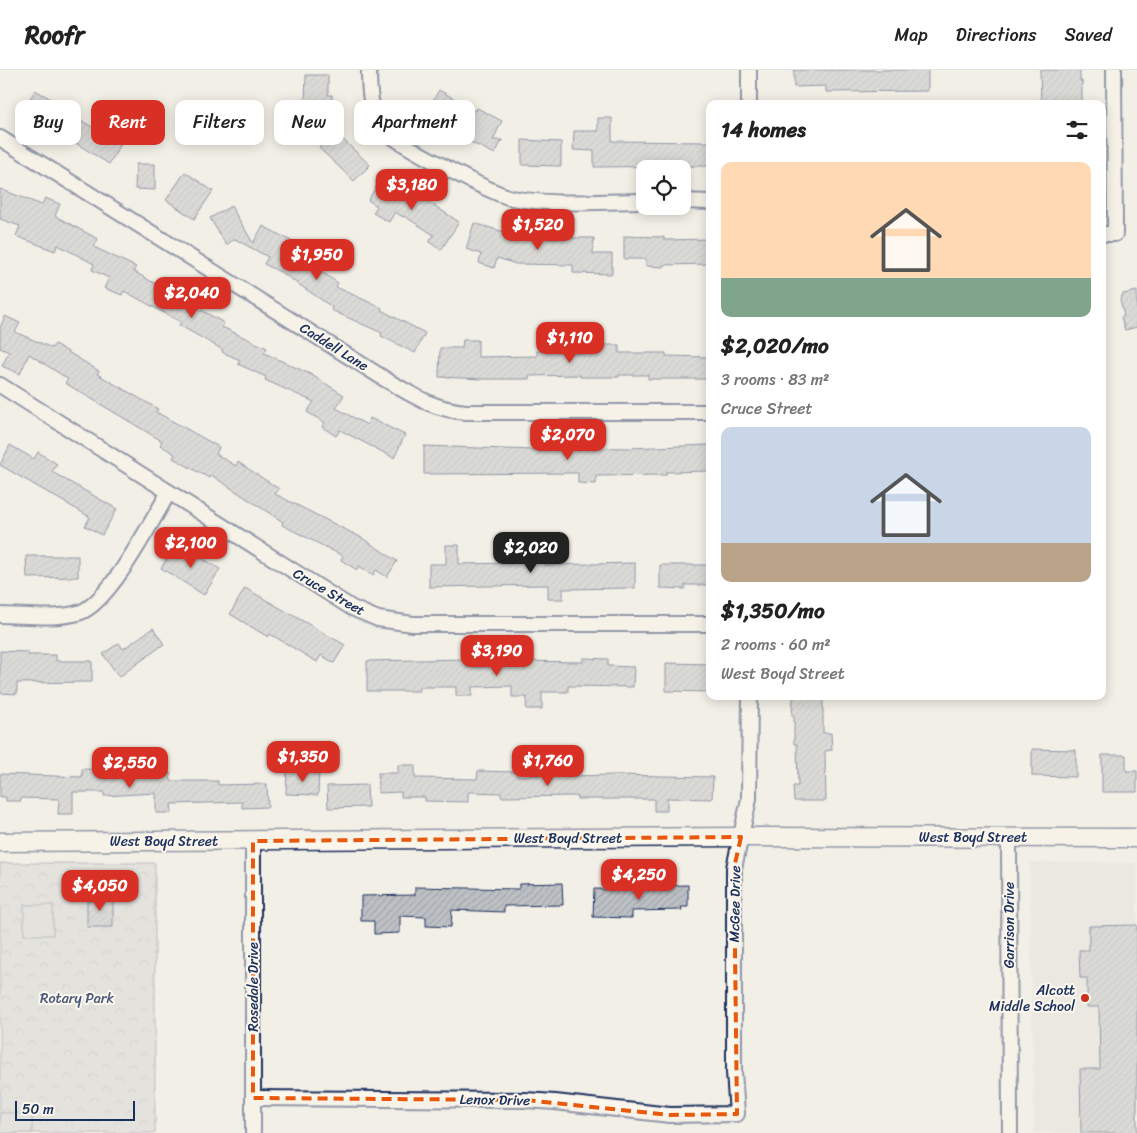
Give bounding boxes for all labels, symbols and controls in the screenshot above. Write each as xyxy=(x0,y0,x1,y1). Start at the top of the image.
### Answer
text: Roofr xyxy=(25,14,84,56)
text: Map xyxy=(895,19,928,51)
text: Directions xyxy=(956,19,1037,51)
text: Saved xyxy=(1065,19,1112,51)
chip: Buy xyxy=(15,100,81,145)
chip: Rent xyxy=(91,100,165,145)
chip: Filters xyxy=(175,100,264,145)
chip: New xyxy=(274,100,344,145)
chip: Apartment xyxy=(354,100,475,145)
text: 14 homes xyxy=(721,111,806,149)
icon: filters xyxy=(1063,116,1091,144)
map controls xyxy=(636,160,691,215)
button: locate xyxy=(636,160,691,215)
pin: $3,180 xyxy=(371,168,453,211)
text: $3,180 xyxy=(387,170,437,199)
icon: home xyxy=(861,195,951,285)
pin: $1,520 xyxy=(497,208,579,251)
text: $1,520 xyxy=(512,210,564,239)
pin: $1,950 xyxy=(276,238,358,281)
text: $1,950 xyxy=(291,240,343,269)
pin: $2,040 xyxy=(151,276,233,319)
text: $2,040 xyxy=(165,278,219,307)
street label: Caddell Lane xyxy=(294,316,374,378)
pin: $1,110 xyxy=(529,322,611,364)
text: $1,110 xyxy=(547,323,593,352)
text: $2,020/mo xyxy=(721,327,829,365)
text: 3 rooms · 83 m² xyxy=(721,365,829,394)
text: Cruce Street xyxy=(721,394,812,423)
pin: $2,070 xyxy=(527,418,609,461)
text: $2,070 xyxy=(541,420,595,449)
icon: home xyxy=(861,460,951,550)
pin: $2,100 xyxy=(150,526,232,569)
text: $2,100 xyxy=(165,528,217,557)
pin: $2,020 xyxy=(490,532,572,574)
text: $2,020 xyxy=(504,533,558,562)
street label: Cruce Street xyxy=(288,561,370,623)
text: $1,350/mo xyxy=(721,592,825,630)
text: 2 rooms · 60 m² xyxy=(721,630,831,659)
pin: $3,190 xyxy=(456,634,538,677)
text: $3,190 xyxy=(472,636,522,665)
text: West Boyd Street xyxy=(721,659,845,688)
pin: $1,350 xyxy=(262,740,344,783)
text: $1,350 xyxy=(278,742,328,771)
pin: $1,760 xyxy=(507,744,589,787)
pin: $2,550 xyxy=(89,746,171,789)
text: $1,760 xyxy=(523,746,573,775)
text: $2,550 xyxy=(103,748,157,777)
street label: West Boyd Street xyxy=(919,825,1027,850)
street label: West Boyd Street xyxy=(514,826,622,851)
street label: West Boyd Street xyxy=(110,829,218,854)
pin: $4,250 xyxy=(598,858,680,901)
text: $4,250 xyxy=(612,860,666,889)
street label: McGee Drive xyxy=(722,865,748,943)
pin: $4,050 xyxy=(59,870,141,912)
text: $4,050 xyxy=(72,871,128,900)
street label: Garrison Drive xyxy=(997,882,1022,968)
street label: Rosedale Drive xyxy=(241,942,266,1032)
place label: Alcott Middle School xyxy=(989,978,1076,1019)
park label: Rotary Park xyxy=(40,986,115,1011)
marker: Alcott Middle School xyxy=(1079,992,1091,1004)
street label: Lenox Drive xyxy=(459,1087,531,1113)
text: 50 m xyxy=(22,1097,54,1122)
scale bar xyxy=(15,1098,135,1121)

